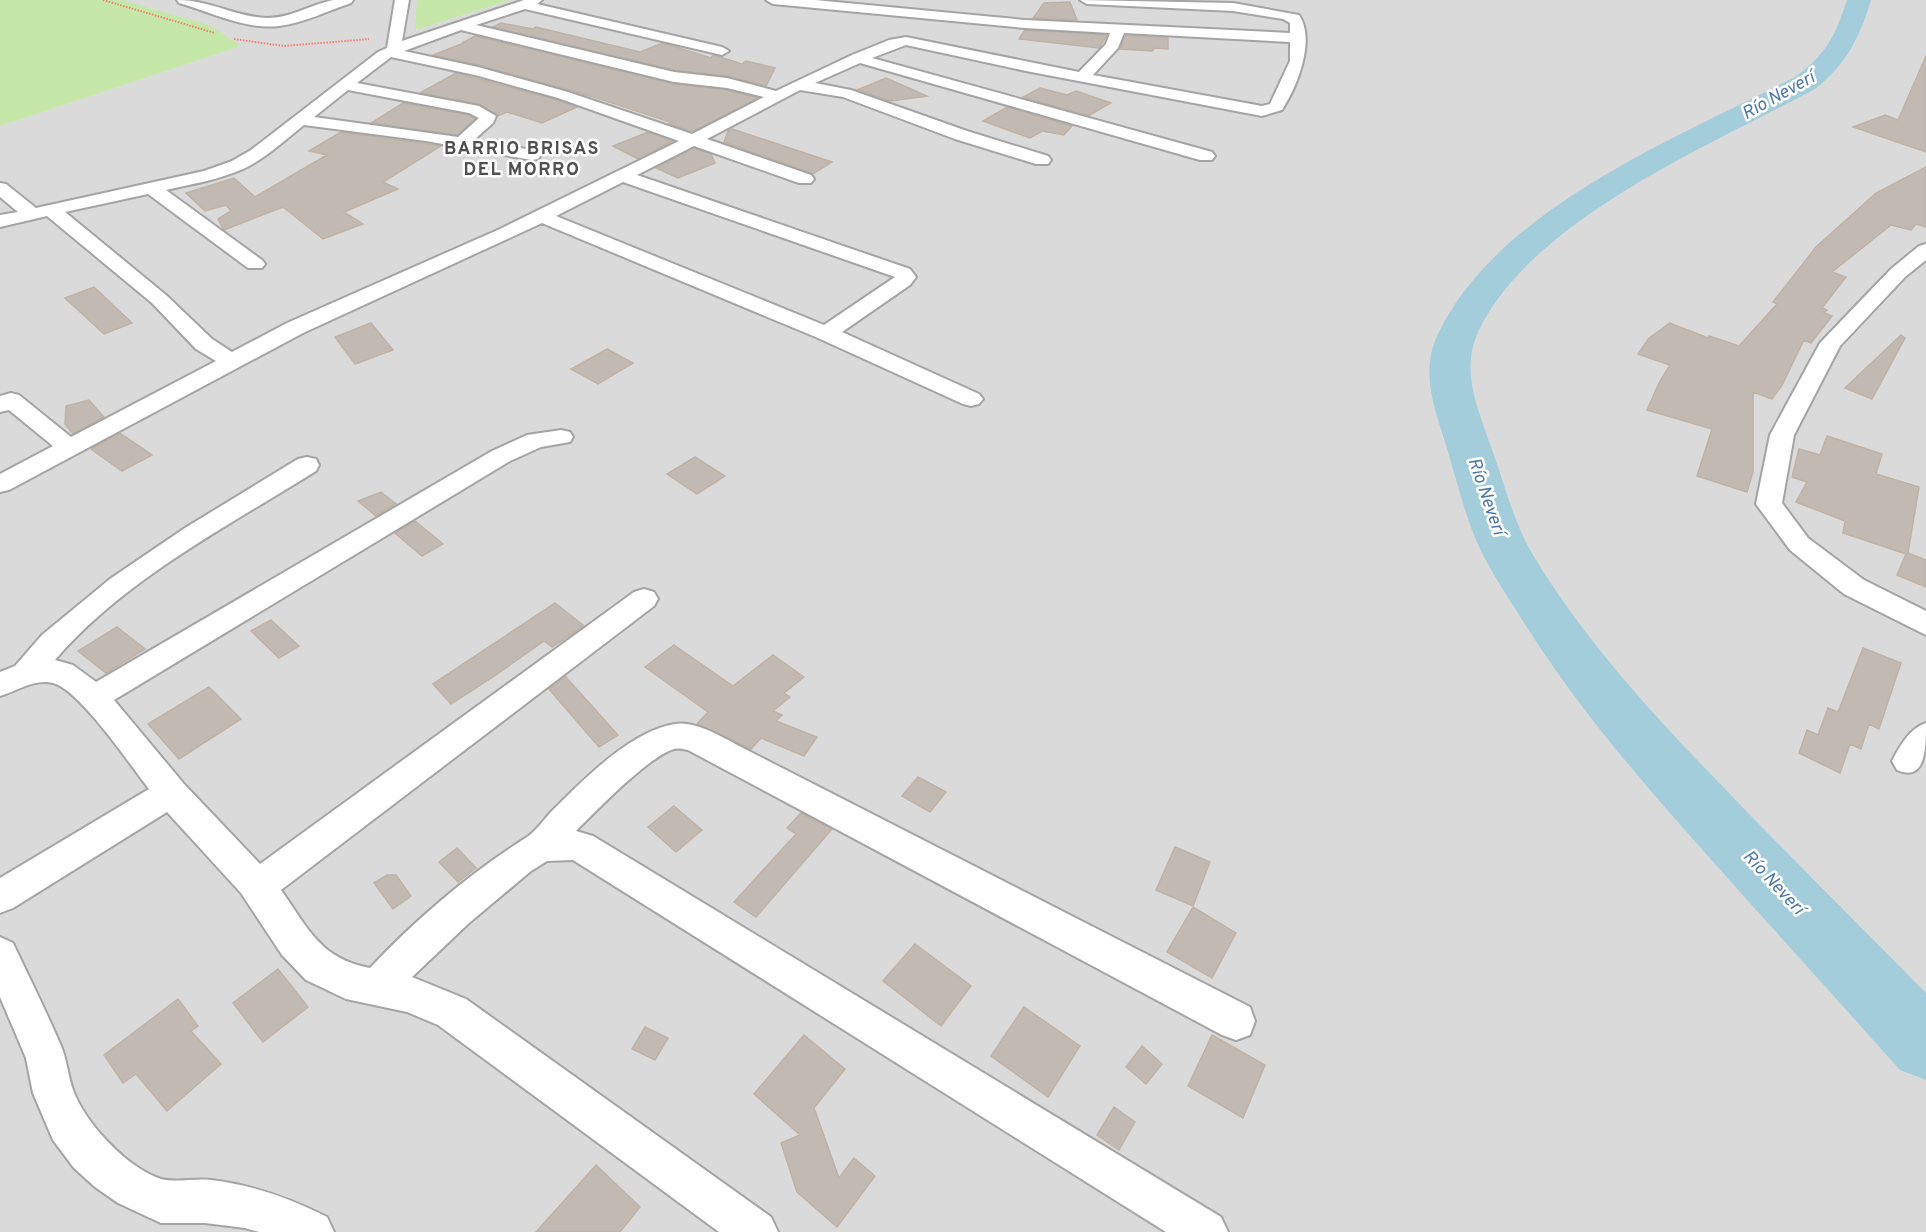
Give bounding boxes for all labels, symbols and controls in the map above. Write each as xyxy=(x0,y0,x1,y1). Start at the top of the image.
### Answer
water label: Río Neverí xyxy=(1738,65,1823,126)
district label: BARRIO BRISAS DEL MORRO xyxy=(444,138,600,182)
water label: Río Neverí xyxy=(1462,455,1511,542)
water label: Río Neverí xyxy=(1737,846,1812,923)

